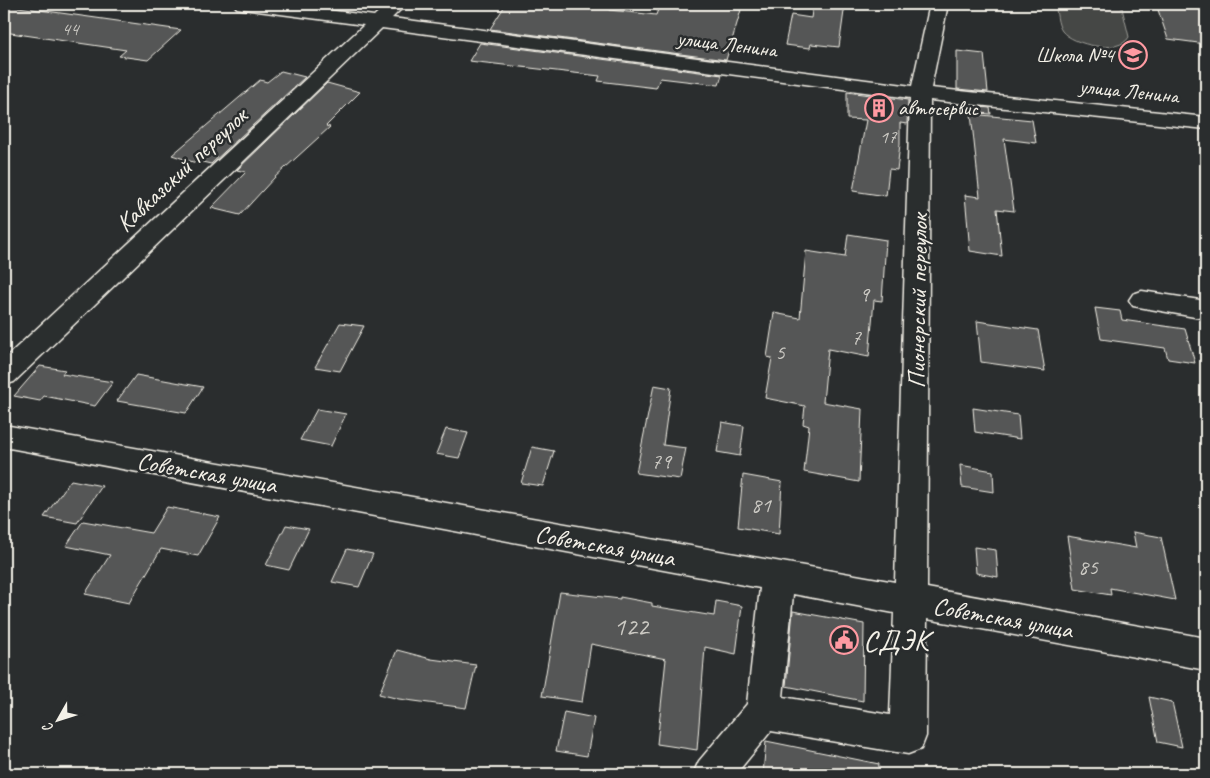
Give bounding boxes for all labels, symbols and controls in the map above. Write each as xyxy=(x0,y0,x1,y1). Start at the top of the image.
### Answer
house number: 44 xyxy=(61,17,81,41)
street label: улица Ленина xyxy=(674,25,780,63)
school or university icon: Школа №4 xyxy=(1118,40,1148,70)
place label: Школа №4 xyxy=(1036,42,1117,68)
street label: улица Ленина xyxy=(1076,73,1182,109)
building icon: автосервис xyxy=(864,93,894,123)
place label: автосервис xyxy=(898,95,979,121)
street label: Кавказский переулок xyxy=(109,99,256,239)
house number: 17 xyxy=(879,125,898,149)
street label: Пионерский переулок xyxy=(900,211,936,389)
house number: 9 xyxy=(859,280,871,308)
house number: 7 xyxy=(851,323,862,351)
house number: 5 xyxy=(775,338,786,366)
street label: Советская улица xyxy=(135,445,281,501)
house number: 79 xyxy=(651,447,673,475)
house number: 81 xyxy=(751,491,772,519)
street label: Советская улица xyxy=(533,518,679,574)
house number: 85 xyxy=(1078,553,1099,581)
street label: Советская улица xyxy=(931,590,1077,646)
house number: 122 xyxy=(613,610,651,643)
place label: СДЭК xyxy=(863,621,935,659)
public building icon: СДЭК xyxy=(829,625,859,655)
north arrow xyxy=(32,696,82,746)
text: С xyxy=(38,718,57,736)

